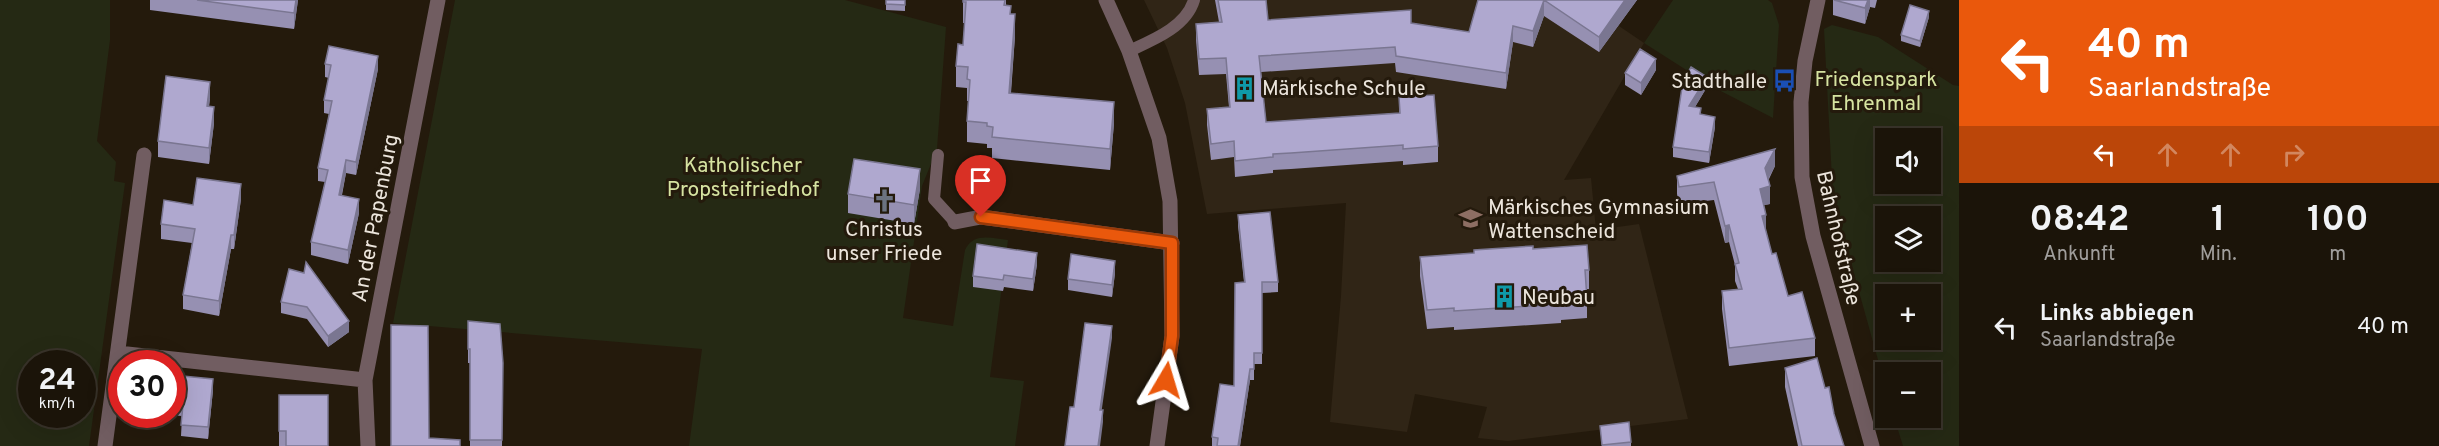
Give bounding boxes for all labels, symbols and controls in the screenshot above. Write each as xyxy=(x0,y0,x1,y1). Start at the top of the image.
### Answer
text: 40 m xyxy=(2088,20,2190,73)
icon: left xyxy=(1989,24,2067,102)
park label: Friedenspark Ehrenmal xyxy=(1815,67,1937,118)
bus stop icon: Stadthalle xyxy=(1772,68,1798,94)
place label: Stadthalle xyxy=(1671,69,1767,96)
text: Saarlandstraße xyxy=(2088,72,2271,106)
building icon: Märkische Schule xyxy=(1231,75,1257,101)
place label: Märkische Schule xyxy=(1262,76,1426,103)
map controls xyxy=(1875,128,1941,428)
button: sound xyxy=(1875,128,1941,194)
street label: An der Papenburg xyxy=(347,132,406,304)
icon: left xyxy=(2088,138,2121,171)
icon: ahead xyxy=(2151,138,2184,171)
icon: ahead xyxy=(2214,138,2247,171)
icon: right xyxy=(2277,138,2310,171)
park label: Katholischer Propsteifriedhof xyxy=(667,153,819,204)
pin xyxy=(955,155,1006,217)
icon: arrive xyxy=(964,164,997,197)
street label: Bahnhofstraße xyxy=(1809,168,1866,308)
church icon: Christus unser Friede xyxy=(871,188,897,214)
place label: Märkisches Gymnasium Wattenscheid xyxy=(1488,195,1709,246)
text: 08:42 xyxy=(2029,198,2129,244)
text: 1 xyxy=(2211,198,2225,244)
text: 100 xyxy=(2307,198,2369,244)
school or university icon: Märkisches Gymnasium Wattenscheid xyxy=(1457,206,1483,232)
button: layers xyxy=(1875,206,1941,272)
place label: Christus unser Friede xyxy=(826,217,942,268)
text: Ankunft xyxy=(2043,242,2115,268)
text: Min. xyxy=(2200,242,2237,268)
text: m xyxy=(2329,242,2346,268)
building icon: Neubau xyxy=(1491,284,1517,310)
button: + xyxy=(1875,284,1941,350)
place label: Neubau xyxy=(1522,285,1595,312)
text: Links abbiegen xyxy=(2040,301,2194,328)
icon: left xyxy=(1989,311,2022,344)
text: 40 m xyxy=(2357,314,2409,341)
text: Saarlandstraße xyxy=(2040,328,2176,354)
position arrow xyxy=(1134,348,1198,412)
speed limit sign: 30 xyxy=(108,350,186,428)
button: − xyxy=(1875,362,1941,428)
text: 24 xyxy=(38,363,76,400)
text: km/h xyxy=(39,395,75,414)

